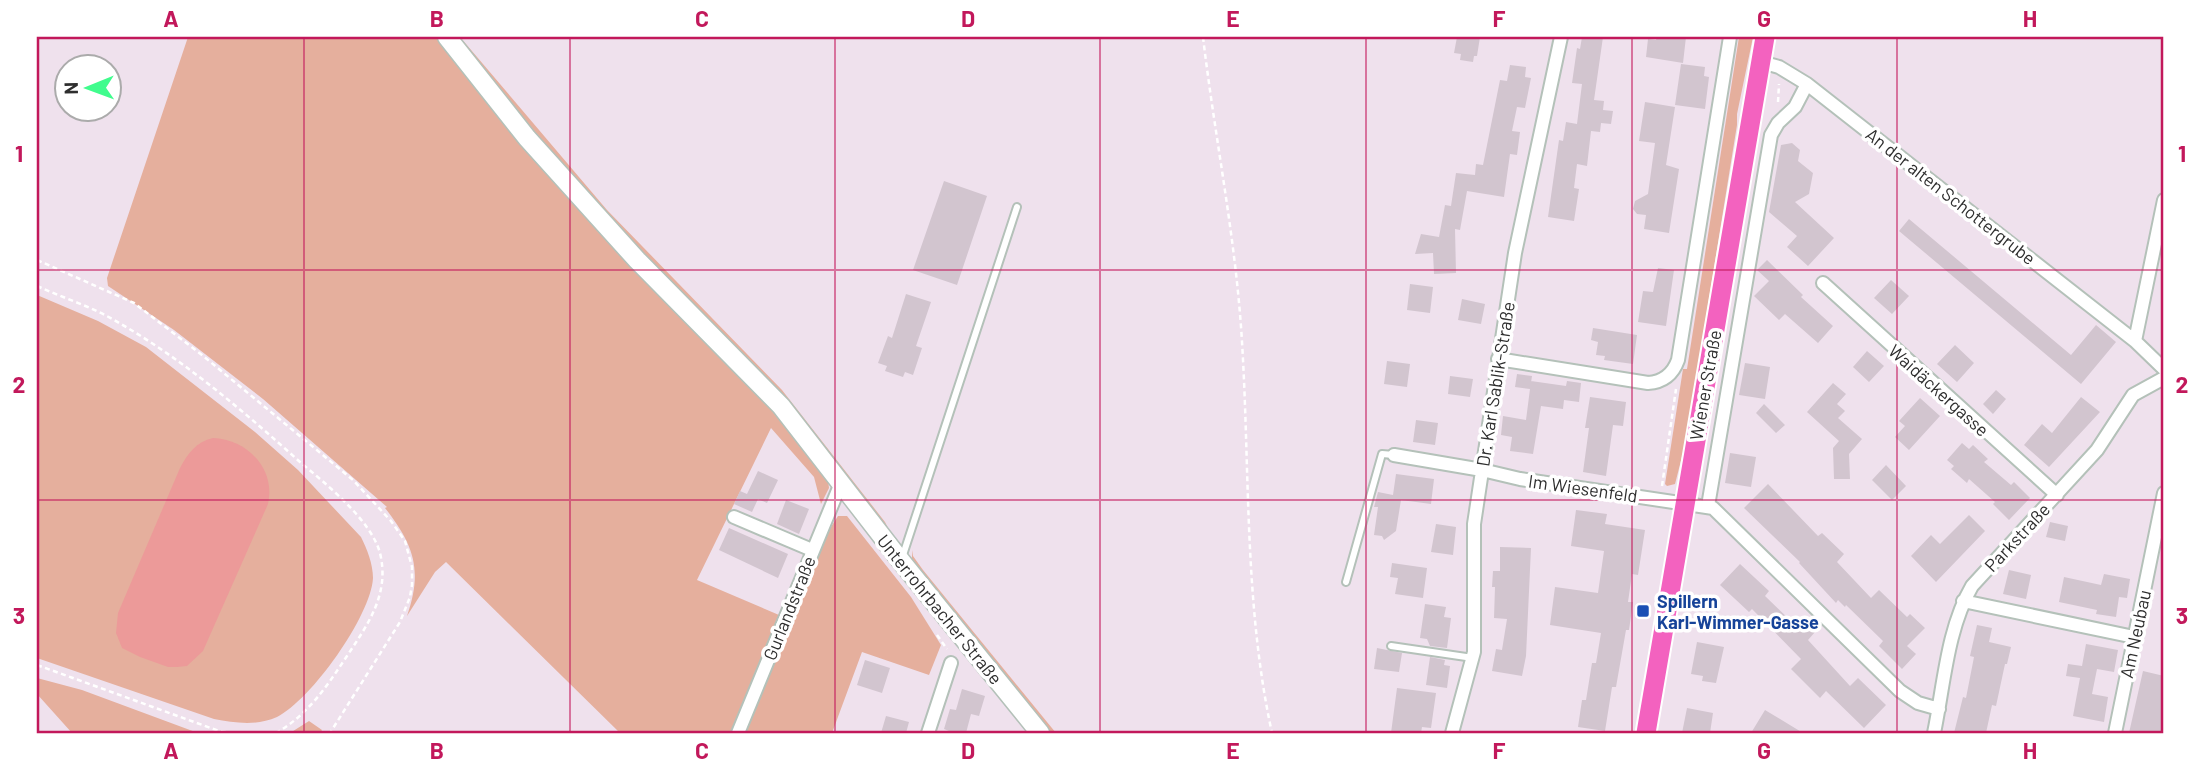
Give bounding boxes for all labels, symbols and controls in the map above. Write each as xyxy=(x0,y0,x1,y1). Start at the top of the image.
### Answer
text: A xyxy=(163,4,179,32)
text: B xyxy=(430,4,444,32)
text: C xyxy=(695,4,709,32)
text: D xyxy=(961,4,975,32)
text: E xyxy=(1226,4,1240,32)
text: F xyxy=(1493,4,1506,32)
text: G xyxy=(1757,4,1771,32)
text: H xyxy=(2023,4,2037,32)
north arrow xyxy=(52,52,122,122)
text: N xyxy=(59,82,82,95)
street label: An der alten Schottergrube xyxy=(1862,123,2040,269)
text: 1 xyxy=(15,139,23,167)
text: 1 xyxy=(2178,139,2186,167)
street label: Dr. Karl Sablik-Straße xyxy=(1471,300,1519,468)
street label: Wiener Straße xyxy=(1684,328,1726,442)
street label: Waidäckergasse xyxy=(1884,339,1994,441)
text: 2 xyxy=(13,370,25,398)
text: 2 xyxy=(2176,370,2188,398)
street label: Im Wiesenfeld xyxy=(1527,469,1639,507)
street label: Parkstraße xyxy=(1980,498,2054,576)
street label: Unterrohrbacher Straße xyxy=(873,530,1007,688)
street label: Gurlandstraße xyxy=(758,553,820,663)
street label: Am Neubau xyxy=(2115,588,2155,680)
place label: Spillern Karl-Wimmer-Gasse xyxy=(1657,590,1819,633)
text: 3 xyxy=(13,601,25,629)
text: 3 xyxy=(2176,601,2188,629)
marker: Spillern Karl-Wimmer-Gasse xyxy=(1635,603,1651,619)
text: A xyxy=(163,736,179,764)
text: B xyxy=(430,736,444,764)
text: C xyxy=(695,736,709,764)
text: D xyxy=(961,736,975,764)
text: E xyxy=(1226,736,1240,764)
text: F xyxy=(1493,736,1506,764)
text: G xyxy=(1757,736,1771,764)
text: H xyxy=(2023,736,2037,764)

